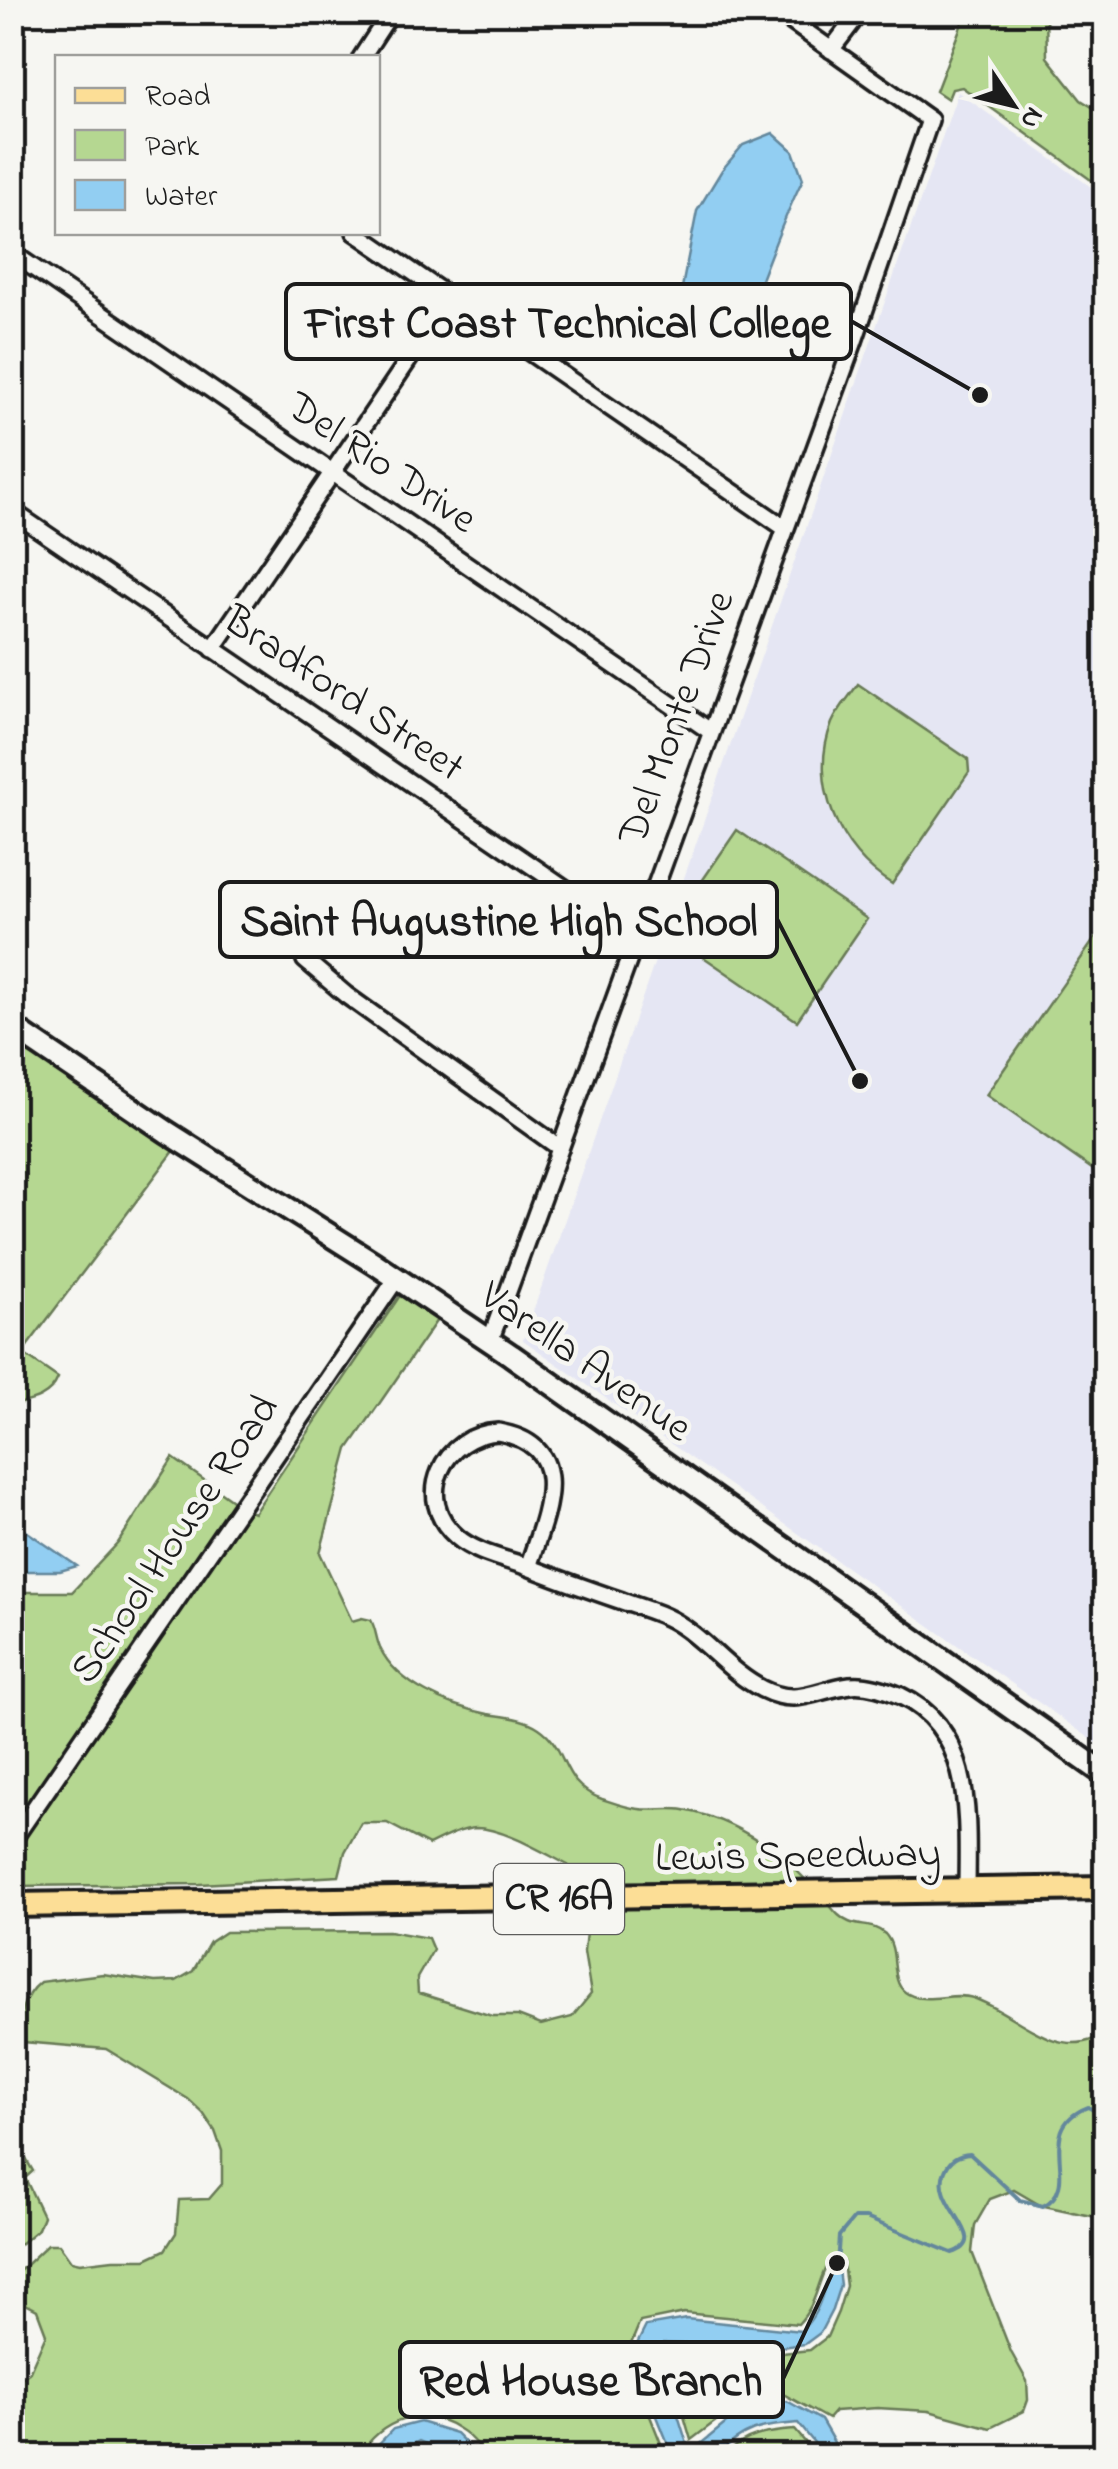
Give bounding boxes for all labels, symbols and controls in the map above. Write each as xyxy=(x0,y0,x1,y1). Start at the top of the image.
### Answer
legend xyxy=(55,55,380,235)
north arrow xyxy=(963,55,1063,155)
text: Road xyxy=(145,76,210,120)
text: N xyxy=(1008,98,1053,137)
text: Park xyxy=(145,126,200,170)
text: Water xyxy=(145,176,218,220)
callout: First Coast Technical College xyxy=(286,284,851,359)
text: First Coast Technical College xyxy=(303,293,832,361)
street label: Del Rio Drive xyxy=(273,377,489,550)
street label: Del Monte Drive xyxy=(603,582,752,855)
street label: Bradford Street xyxy=(209,591,476,798)
callout: Saint Augustine High School xyxy=(220,882,777,957)
text: Saint Augustine High School xyxy=(240,891,758,959)
street label: Varella Avenue xyxy=(465,1267,704,1459)
street label: School House Road xyxy=(56,1383,296,1697)
street label: Lewis Speedway xyxy=(654,1824,942,1890)
road number: CR 16A xyxy=(494,1864,624,1934)
callout: Red House Branch xyxy=(400,2342,783,2417)
text: Red House Branch xyxy=(419,2351,763,2417)

